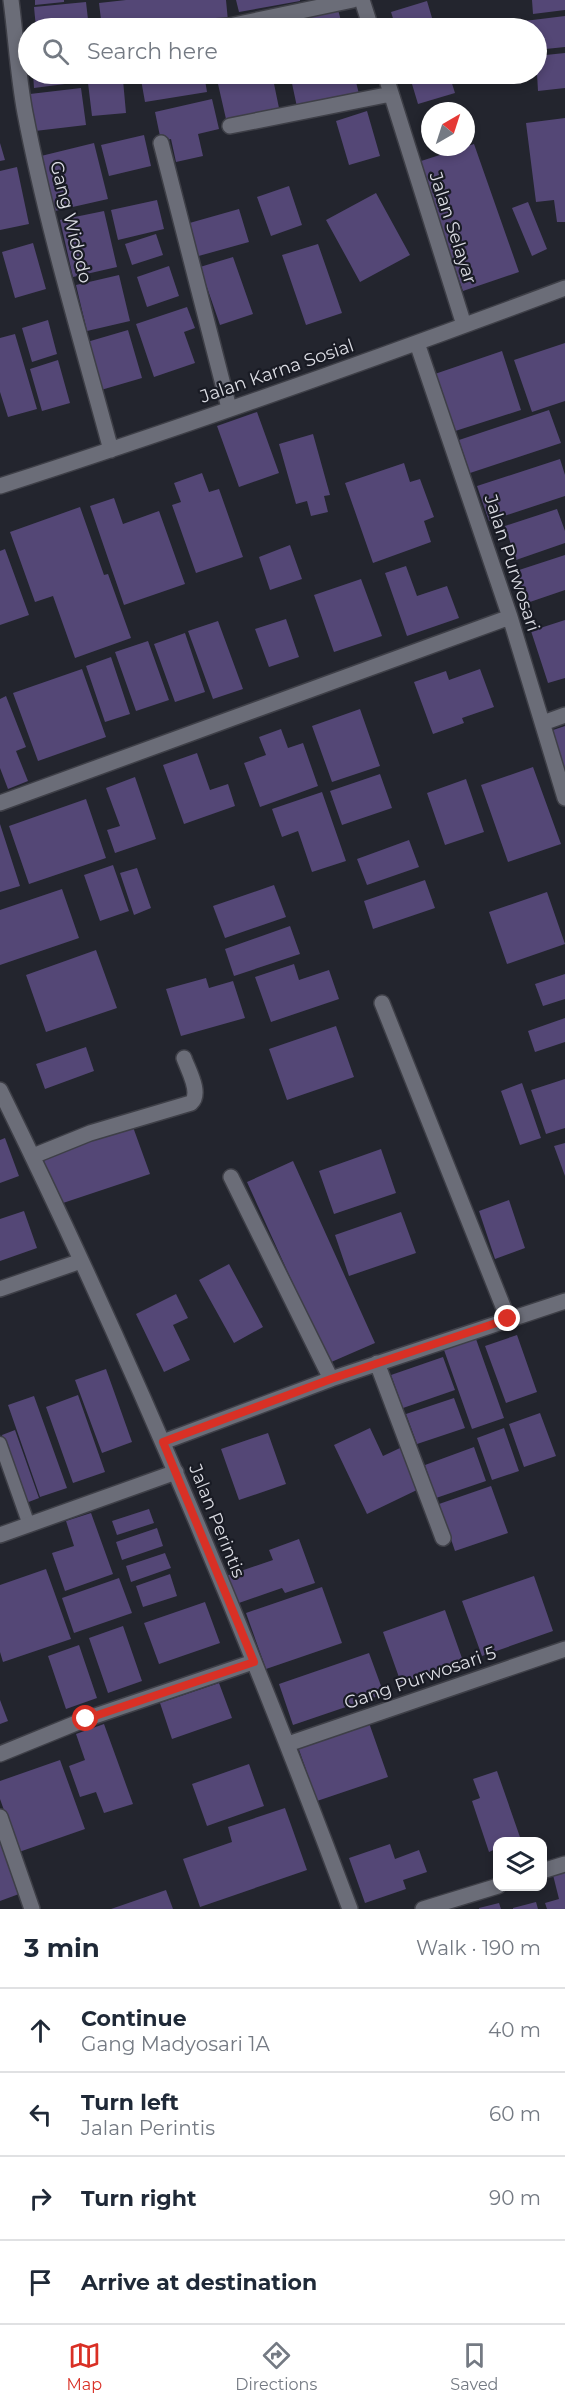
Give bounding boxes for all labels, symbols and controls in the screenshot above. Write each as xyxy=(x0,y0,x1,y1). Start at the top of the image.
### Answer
search box xyxy=(18,18,547,84)
icon: search xyxy=(39,35,72,68)
text: Search here xyxy=(87,38,218,65)
north arrow xyxy=(421,102,475,156)
street label: Gang Widodo xyxy=(45,159,97,285)
street label: Jalan Selayar xyxy=(424,168,481,287)
street label: Jalan Karna Sosial xyxy=(196,334,357,408)
street label: Jalan Purwosari xyxy=(479,491,545,634)
route end xyxy=(494,1305,520,1331)
street label: Jalan Perintis xyxy=(184,1460,250,1581)
street label: Gang Purwosari 5 xyxy=(341,1642,499,1714)
route start xyxy=(72,1705,98,1731)
map controls xyxy=(493,1837,547,1891)
button: layers xyxy=(493,1837,547,1891)
text: 3 min xyxy=(24,1932,100,1964)
text: Walk · 190 m xyxy=(416,1936,541,1960)
text: Continue xyxy=(81,2005,187,2032)
icon: ahead xyxy=(24,2014,57,2047)
text: 40 m xyxy=(488,2018,541,2042)
text: Gang Madyosari 1A xyxy=(81,2032,270,2056)
text: Turn left xyxy=(81,2089,179,2116)
icon: left xyxy=(24,2098,57,2131)
text: 60 m xyxy=(489,2102,541,2126)
text: Jalan Perintis xyxy=(81,2116,215,2140)
icon: right xyxy=(24,2182,57,2215)
text: Turn right xyxy=(81,2185,196,2212)
text: 90 m xyxy=(489,2186,541,2210)
icon: arrive xyxy=(24,2266,57,2299)
text: Arrive at destination xyxy=(81,2269,317,2296)
tab: Map xyxy=(67,2339,102,2394)
tab: Directions xyxy=(235,2339,317,2394)
tab: Saved xyxy=(450,2339,498,2394)

